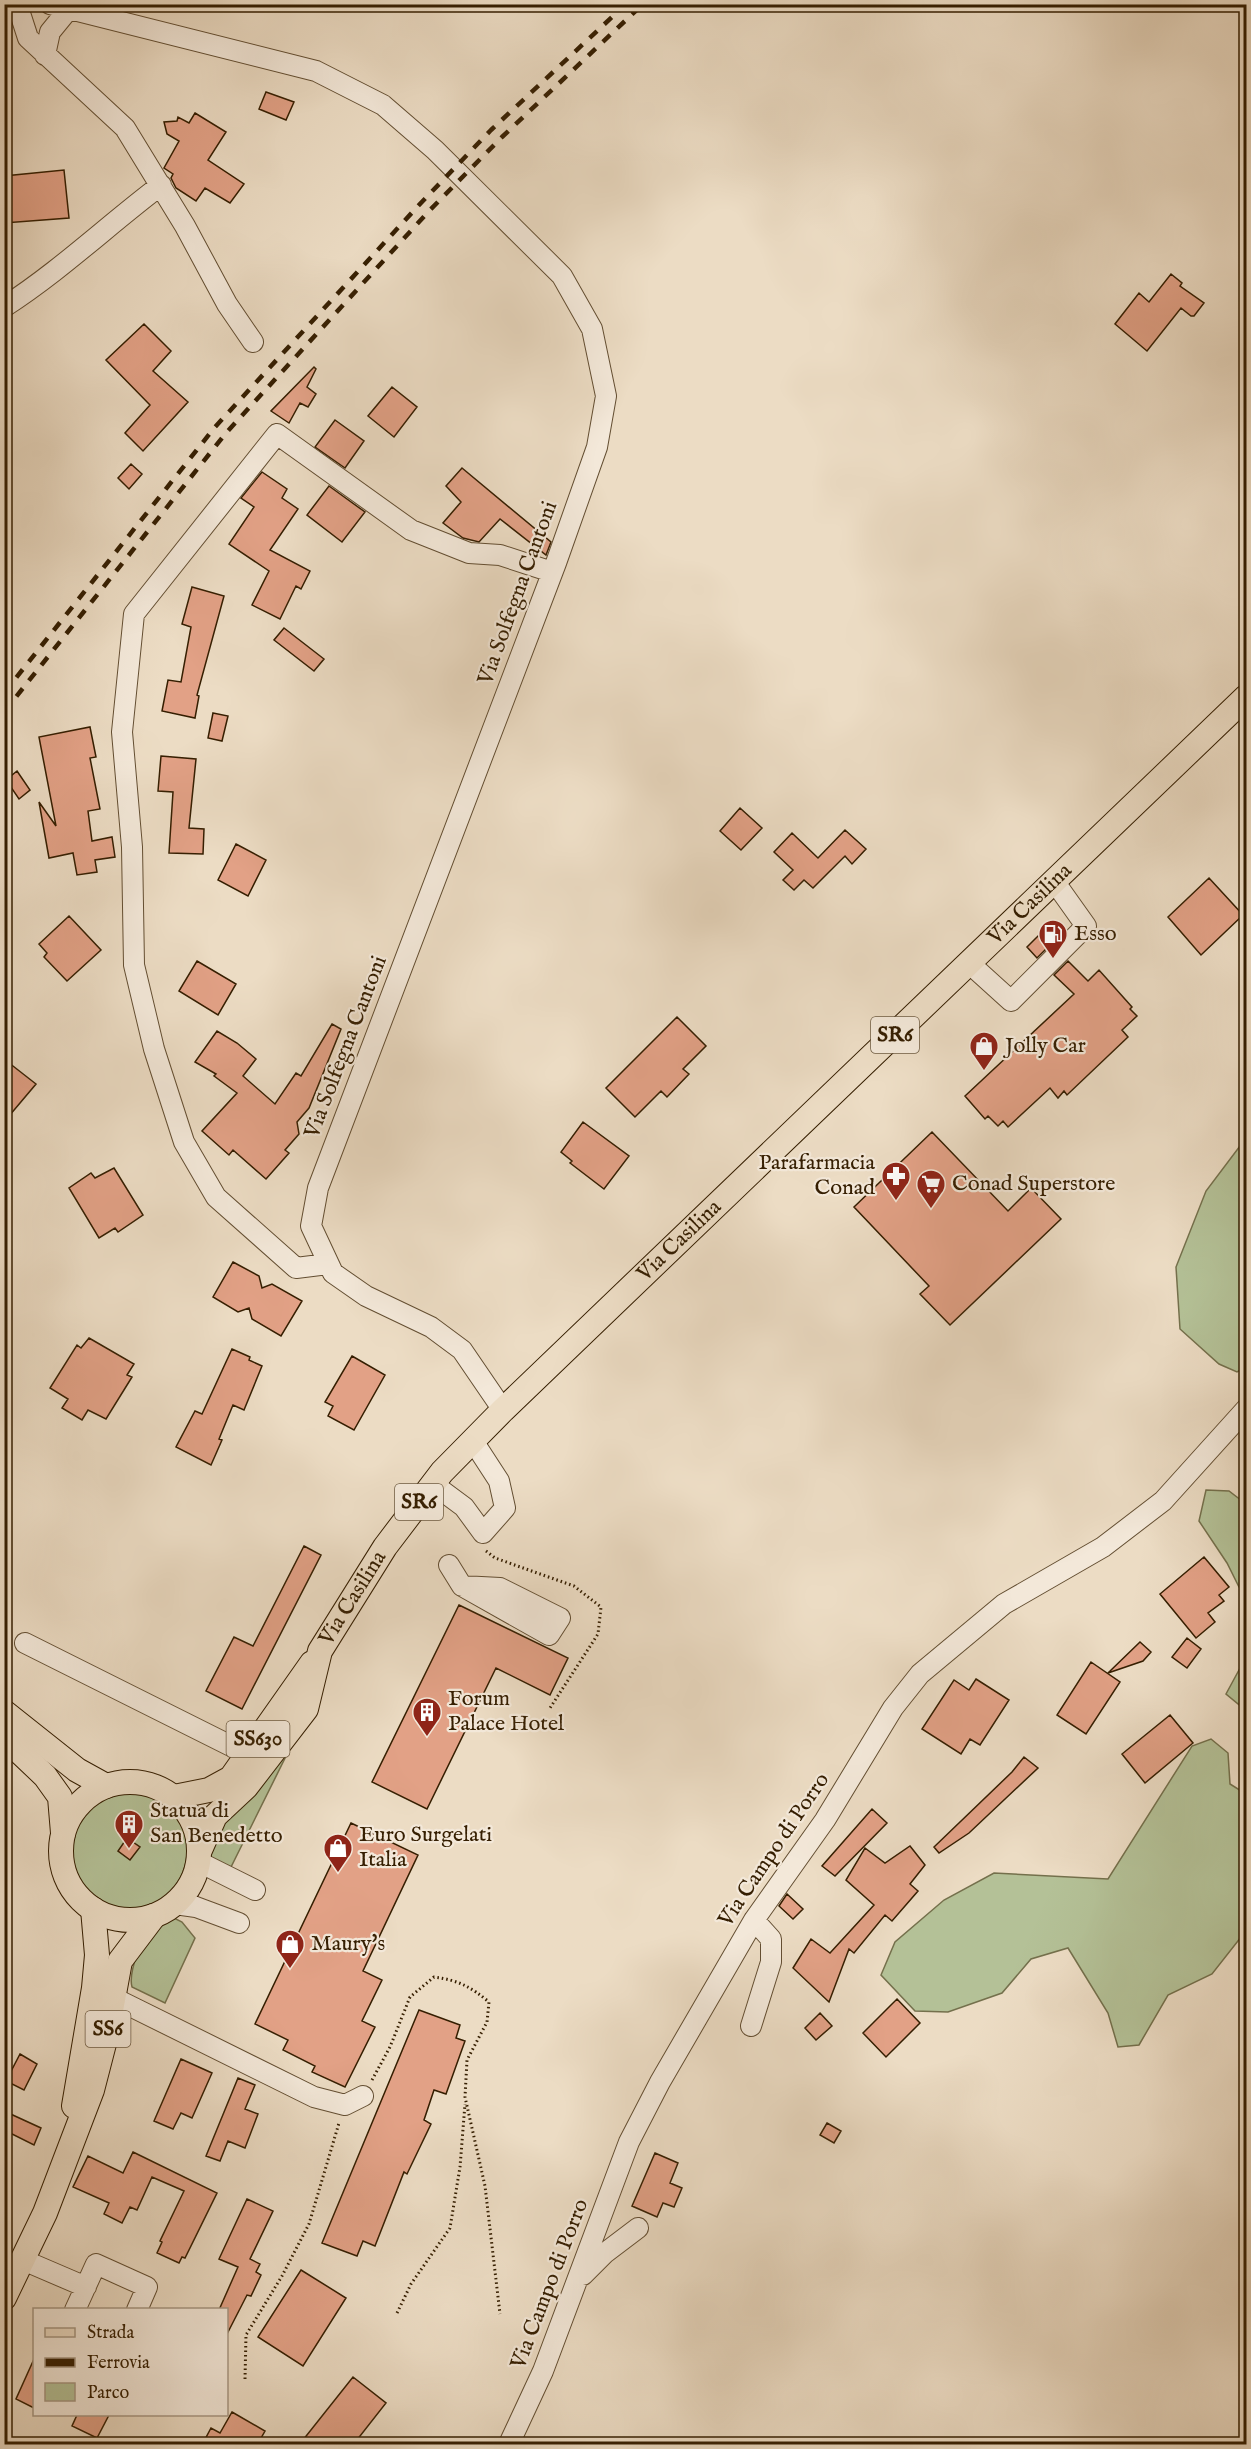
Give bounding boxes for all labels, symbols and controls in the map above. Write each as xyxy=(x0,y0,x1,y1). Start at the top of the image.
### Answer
street label: Via Solfegna Cantoni xyxy=(471,497,564,690)
street label: Via Casilina xyxy=(981,857,1079,952)
fuel station icon: Esso xyxy=(1037,918,1069,960)
place label: Esso xyxy=(1074,920,1117,948)
street label: Via Solfegna Cantoni xyxy=(298,952,394,1143)
road number: SR6 xyxy=(871,1017,919,1053)
shop icon: Jolly Car xyxy=(968,1030,1000,1072)
place label: Jolly Car xyxy=(1002,1032,1086,1060)
place label: Parafarmacia Conad xyxy=(758,1149,875,1202)
pharmacy icon: Parafarmacia Conad xyxy=(880,1160,912,1202)
supermarket icon: Conad Superstore xyxy=(915,1168,947,1210)
place label: Conad Superstore xyxy=(952,1170,1115,1198)
street label: Via Casilina xyxy=(631,1193,728,1288)
road number: SR6 xyxy=(395,1484,443,1520)
street label: Via Casilina xyxy=(312,1545,393,1652)
place label: Forum Palace Hotel xyxy=(448,1685,564,1738)
building icon: Forum Palace Hotel xyxy=(411,1696,443,1738)
road number: SS630 xyxy=(226,1721,290,1757)
street label: Via Campo di Porro xyxy=(712,1767,836,1933)
place label: Statua di San Benedetto xyxy=(150,1797,283,1850)
building icon: Statua di San Benedetto xyxy=(113,1808,145,1850)
place label: Euro Surgelati Italia xyxy=(359,1821,492,1874)
shop icon: Euro Surgelati Italia xyxy=(322,1832,354,1874)
shop icon: Maury's xyxy=(274,1928,306,1970)
place label: Maury's xyxy=(311,1930,385,1958)
road number: SS6 xyxy=(86,2011,130,2047)
street label: Via Campo di Porro xyxy=(504,2195,595,2374)
legend xyxy=(33,2308,228,2416)
text: Strada xyxy=(87,2322,134,2345)
text: Ferrovia xyxy=(87,2352,150,2375)
text: Parco xyxy=(87,2382,129,2405)

